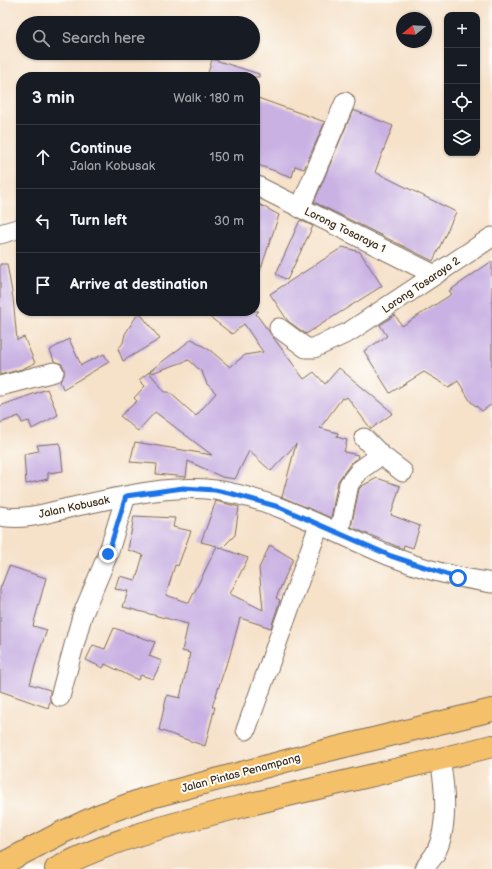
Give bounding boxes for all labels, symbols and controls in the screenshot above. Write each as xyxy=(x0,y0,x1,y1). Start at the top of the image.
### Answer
north arrow xyxy=(396,12,432,48)
map controls xyxy=(444,12,480,156)
button: + xyxy=(444,12,480,48)
search box xyxy=(16,16,260,60)
icon: search xyxy=(30,27,52,49)
text: Search here xyxy=(62,29,145,48)
button: − xyxy=(444,48,480,84)
button: locate xyxy=(444,84,480,120)
text: 3 min xyxy=(32,88,75,108)
text: Walk · 180 m xyxy=(173,90,244,106)
button: layers xyxy=(444,120,480,156)
text: Continue xyxy=(70,139,132,158)
icon: ahead xyxy=(32,146,54,168)
text: 150 m xyxy=(210,149,244,165)
text: Jalan Kobusak xyxy=(70,158,155,174)
street label: Lorong Tosaraya 1 xyxy=(302,205,388,255)
icon: left xyxy=(32,210,54,232)
text: Turn left xyxy=(70,211,127,230)
text: 30 m xyxy=(214,213,244,229)
street label: Lorong Tosaraya 2 xyxy=(380,254,463,316)
icon: arrive xyxy=(32,274,54,296)
text: Arrive at destination xyxy=(70,275,208,294)
street label: Jalan Kobusak xyxy=(37,493,111,521)
route end xyxy=(99,545,117,563)
route start xyxy=(449,569,467,587)
street label: Jalan Pintas Penampang xyxy=(180,751,302,795)

